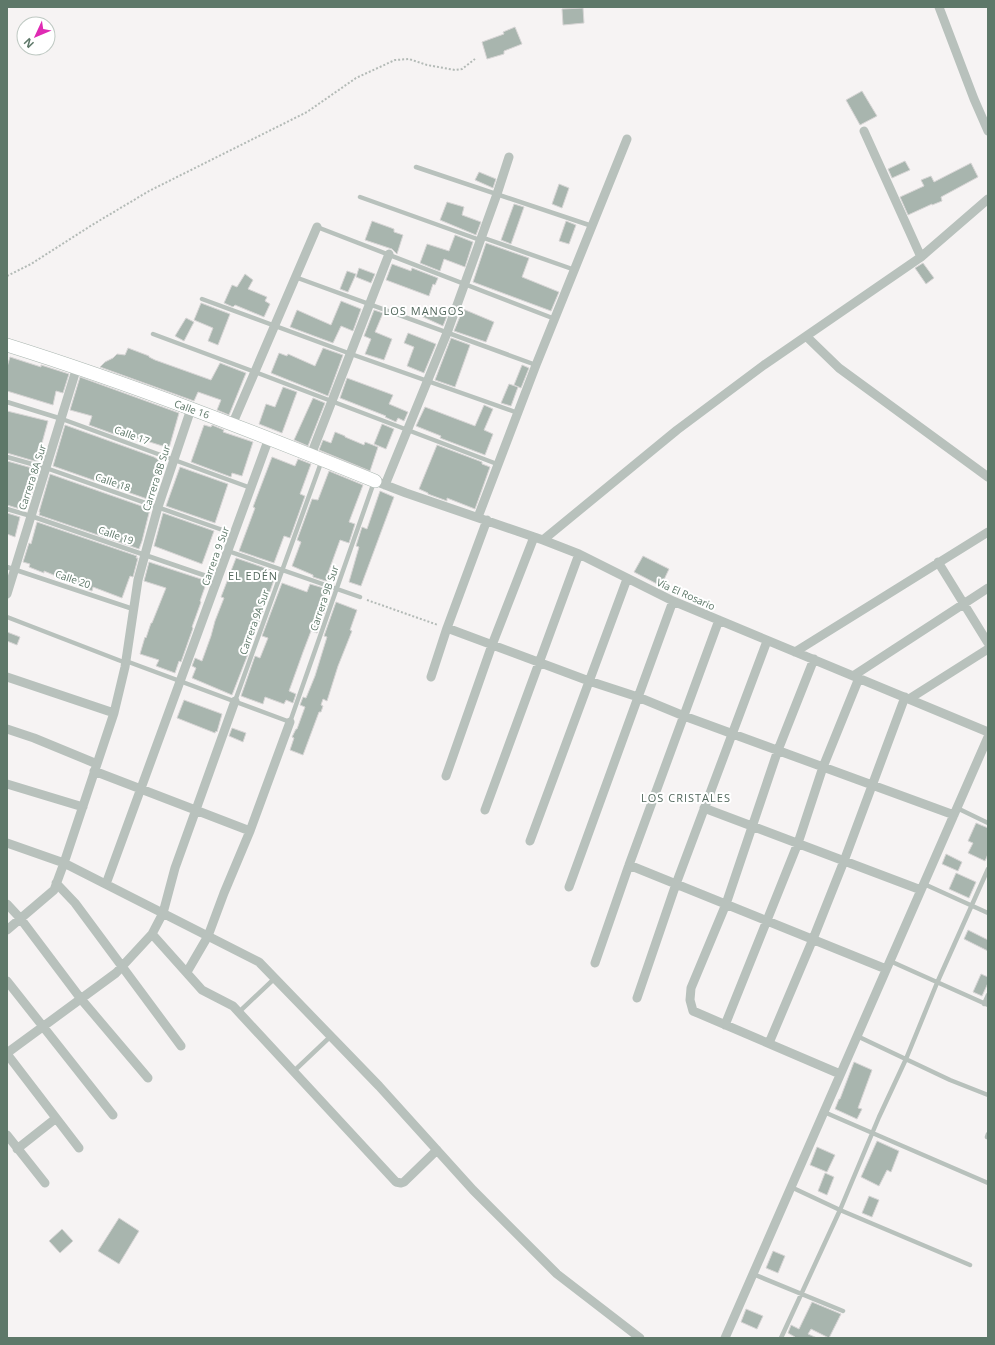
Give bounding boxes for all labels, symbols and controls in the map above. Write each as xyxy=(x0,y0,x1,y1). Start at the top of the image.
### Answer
north arrow xyxy=(16,16,56,56)
text: N xyxy=(20,35,37,52)
district label: LOS MANGOS xyxy=(384,303,464,318)
street label: Calle 16 xyxy=(172,396,212,422)
street label: Calle 17 xyxy=(112,422,152,448)
street label: Carrera 8A Sur xyxy=(15,442,49,512)
street label: Carrera 8B Sur xyxy=(139,443,173,513)
street label: Calle 18 xyxy=(93,469,133,495)
street label: Calle 19 xyxy=(96,522,136,548)
street label: Carrera 9 Sur xyxy=(198,525,232,587)
street label: Carrera 9B Sur xyxy=(306,563,342,633)
street label: Calle 20 xyxy=(53,566,93,592)
district label: EL EDÉN xyxy=(228,568,278,583)
street label: Vía El Rosario xyxy=(655,575,717,613)
street label: Carrera 9A Sur xyxy=(236,588,272,656)
district label: LOS CRISTALES xyxy=(641,790,731,805)

